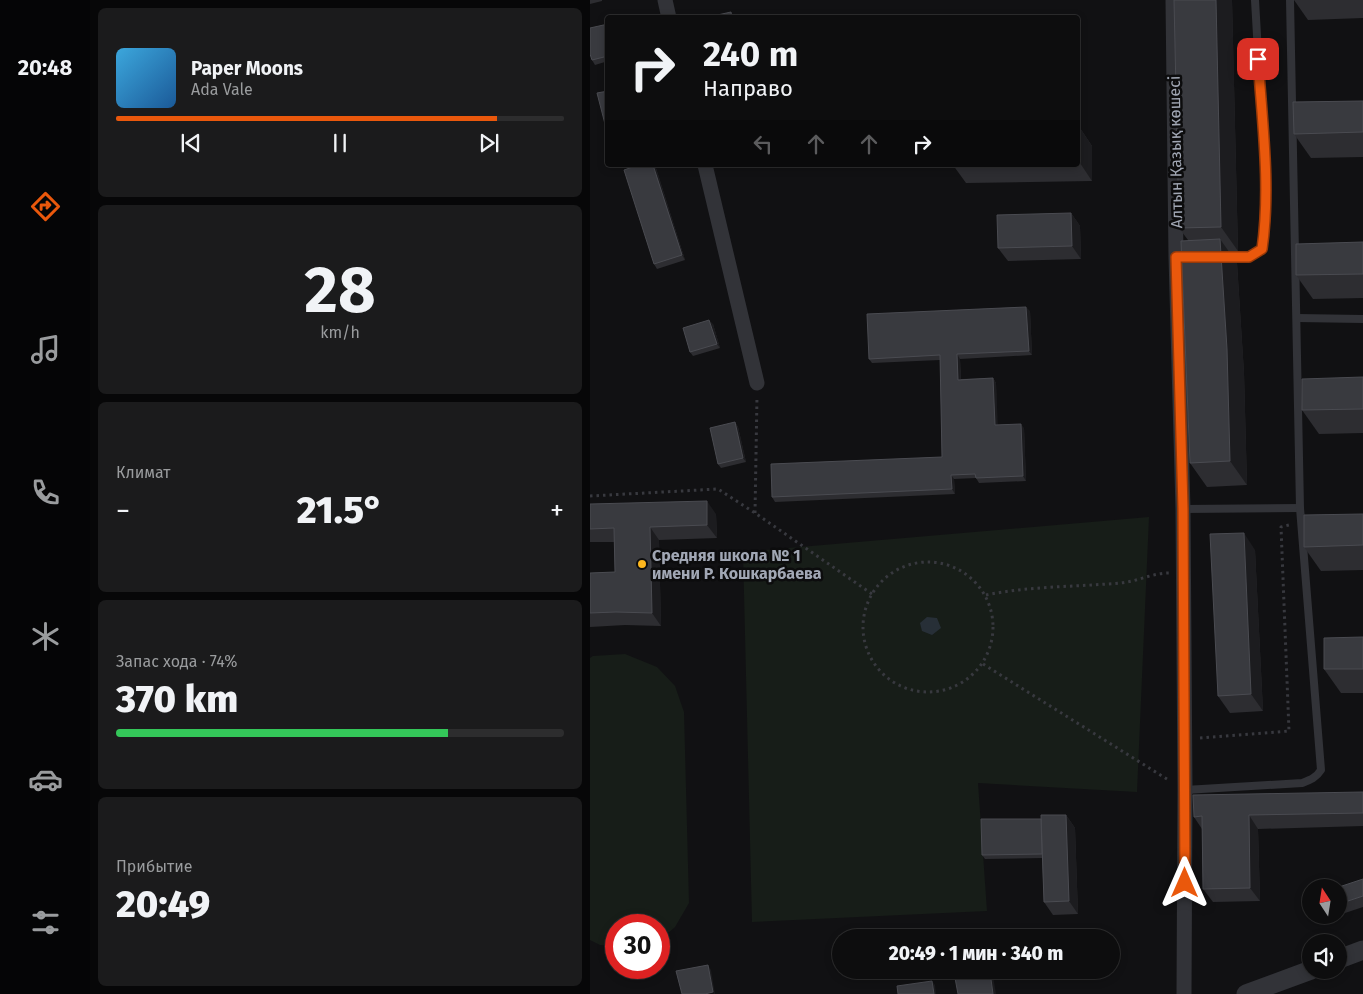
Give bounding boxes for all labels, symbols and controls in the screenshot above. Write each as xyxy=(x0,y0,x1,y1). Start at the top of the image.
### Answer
text: 240 m xyxy=(703,33,798,75)
icon: right xyxy=(620,35,685,100)
pin xyxy=(1237,38,1279,80)
icon: arrive xyxy=(1244,45,1272,73)
text: 20:48 xyxy=(18,54,72,81)
text: Paper Moons xyxy=(191,57,303,80)
text: Направо xyxy=(703,75,793,102)
street label: Алтын Қазық көшесі xyxy=(1165,75,1186,228)
text: Ada Vale xyxy=(191,80,253,99)
icon: previous xyxy=(177,129,205,157)
icon: pause xyxy=(326,129,354,157)
icon: next xyxy=(475,129,503,157)
icon: left xyxy=(749,130,777,158)
icon: ahead xyxy=(802,130,830,158)
icon: ahead xyxy=(855,130,883,158)
icon: right xyxy=(908,130,936,158)
icon: directions xyxy=(28,189,63,224)
text: 28 xyxy=(304,251,376,329)
text: km/h xyxy=(320,323,360,342)
icon: music xyxy=(28,332,63,367)
text: Климат xyxy=(116,463,171,482)
icon: phone xyxy=(28,475,63,510)
text: 21.5° xyxy=(297,487,383,533)
text: − xyxy=(116,494,130,527)
text: + xyxy=(550,494,564,527)
place label: Средняя школа № 1 имени Р. Кошкарбаева xyxy=(652,546,822,583)
marker: Средняя школа № 1 имени Р. Кошкарбаева xyxy=(636,558,648,570)
icon: climate xyxy=(28,619,63,654)
text: Запас хода · 74% xyxy=(116,652,237,671)
text: 370 km xyxy=(116,676,238,722)
icon: car xyxy=(28,762,63,797)
position arrow xyxy=(1158,856,1210,908)
text: Прибытие xyxy=(116,857,192,876)
north arrow xyxy=(1302,879,1348,924)
map controls xyxy=(1302,879,1347,979)
text: 20:49 xyxy=(116,881,210,927)
icon: filters xyxy=(28,905,63,940)
speed limit sign: 30 xyxy=(605,914,670,979)
button: sound xyxy=(1302,934,1347,979)
text: 20:49 · 1 мин · 340 m xyxy=(889,942,1063,965)

